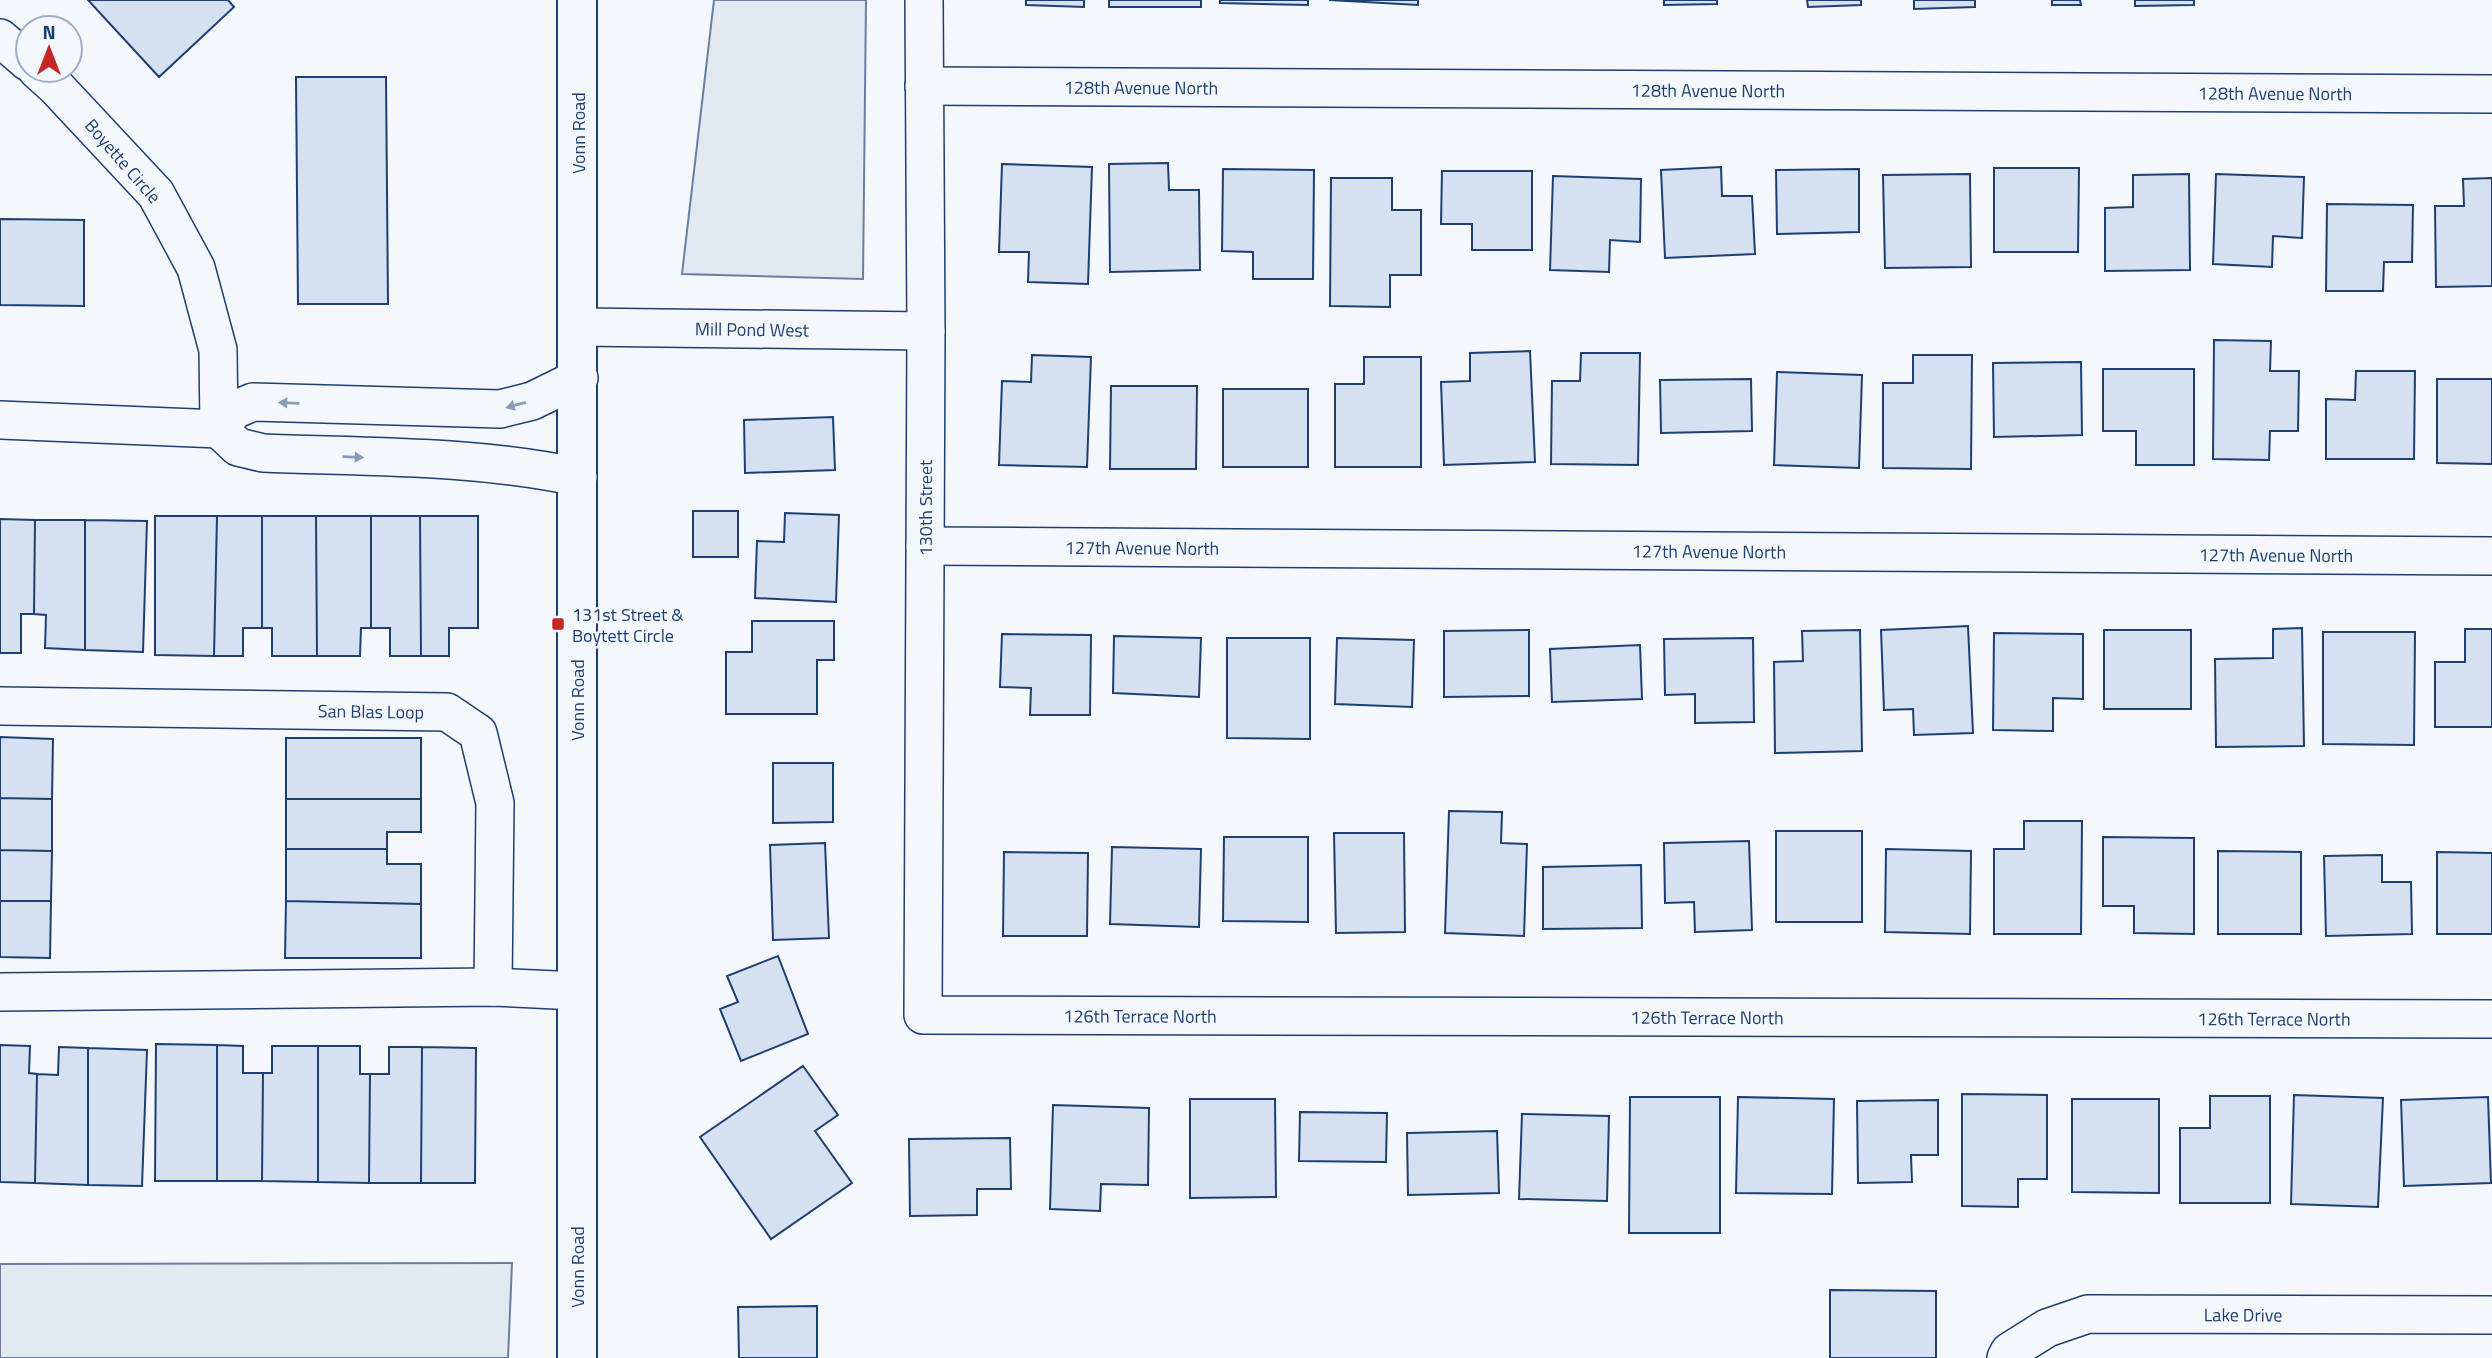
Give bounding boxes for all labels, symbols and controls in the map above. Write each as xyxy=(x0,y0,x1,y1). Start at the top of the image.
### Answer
north arrow xyxy=(14,14,84,84)
text: N xyxy=(42,17,56,46)
street label: 128th Avenue North xyxy=(1064,73,1218,101)
street label: 128th Avenue North xyxy=(1631,76,1785,104)
street label: 128th Avenue North xyxy=(2198,79,2352,107)
street label: Vonn Road xyxy=(565,92,592,174)
street label: Boyette Circle xyxy=(79,113,167,209)
street label: Mill Pond West xyxy=(695,315,810,343)
one-way arrow xyxy=(278,398,300,409)
one-way arrow xyxy=(505,400,527,411)
one-way arrow xyxy=(342,451,364,462)
street label: 130th Street xyxy=(912,459,939,556)
street label: 127th Avenue North xyxy=(1065,533,1219,561)
street label: 127th Avenue North xyxy=(1632,537,1786,565)
street label: 127th Avenue North xyxy=(2199,541,2353,569)
place label: 131st Street & Boytett Circle xyxy=(572,601,684,649)
marker: 131st Street & Boytett Circle xyxy=(550,616,566,632)
street label: Vonn Road xyxy=(564,659,591,741)
street label: San Blas Loop xyxy=(318,697,424,725)
street label: 126th Terrace North xyxy=(1063,1002,1217,1029)
street label: 126th Terrace North xyxy=(1630,1003,1784,1031)
street label: 126th Terrace North xyxy=(2197,1005,2351,1032)
street label: Vonn Road xyxy=(564,1226,591,1308)
street label: Lake Drive xyxy=(2204,1301,2282,1328)

